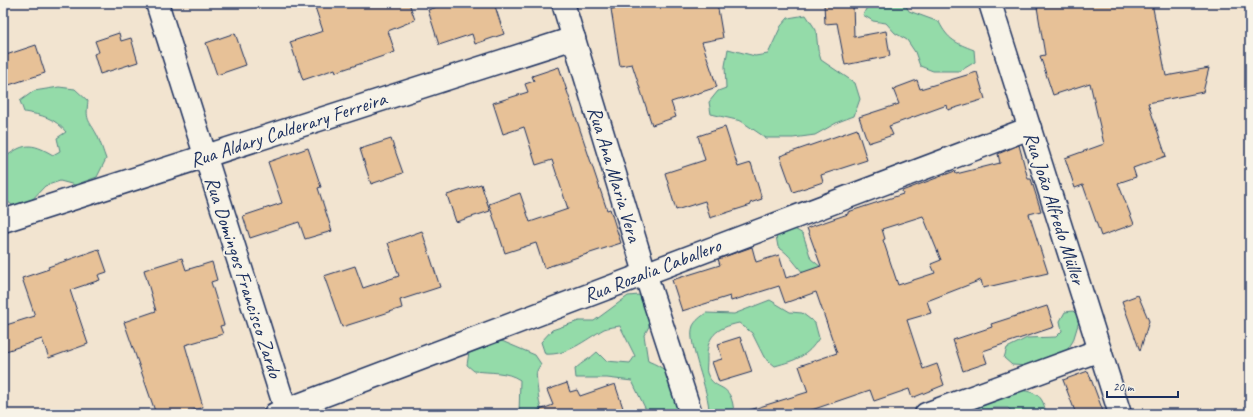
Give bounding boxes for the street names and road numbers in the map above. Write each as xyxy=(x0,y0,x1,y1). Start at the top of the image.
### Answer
street label: Rua Aldary Calderary Ferreira xyxy=(187,86,391,173)
street label: Rua Ana Maria Vera xyxy=(582,103,648,247)
street label: Rua João Alfredo Müller xyxy=(1018,129,1092,289)
street label: Rua Domingos Francisco Zardo xyxy=(199,173,288,382)
street label: Rua Rozalia Caballero xyxy=(580,232,725,308)

